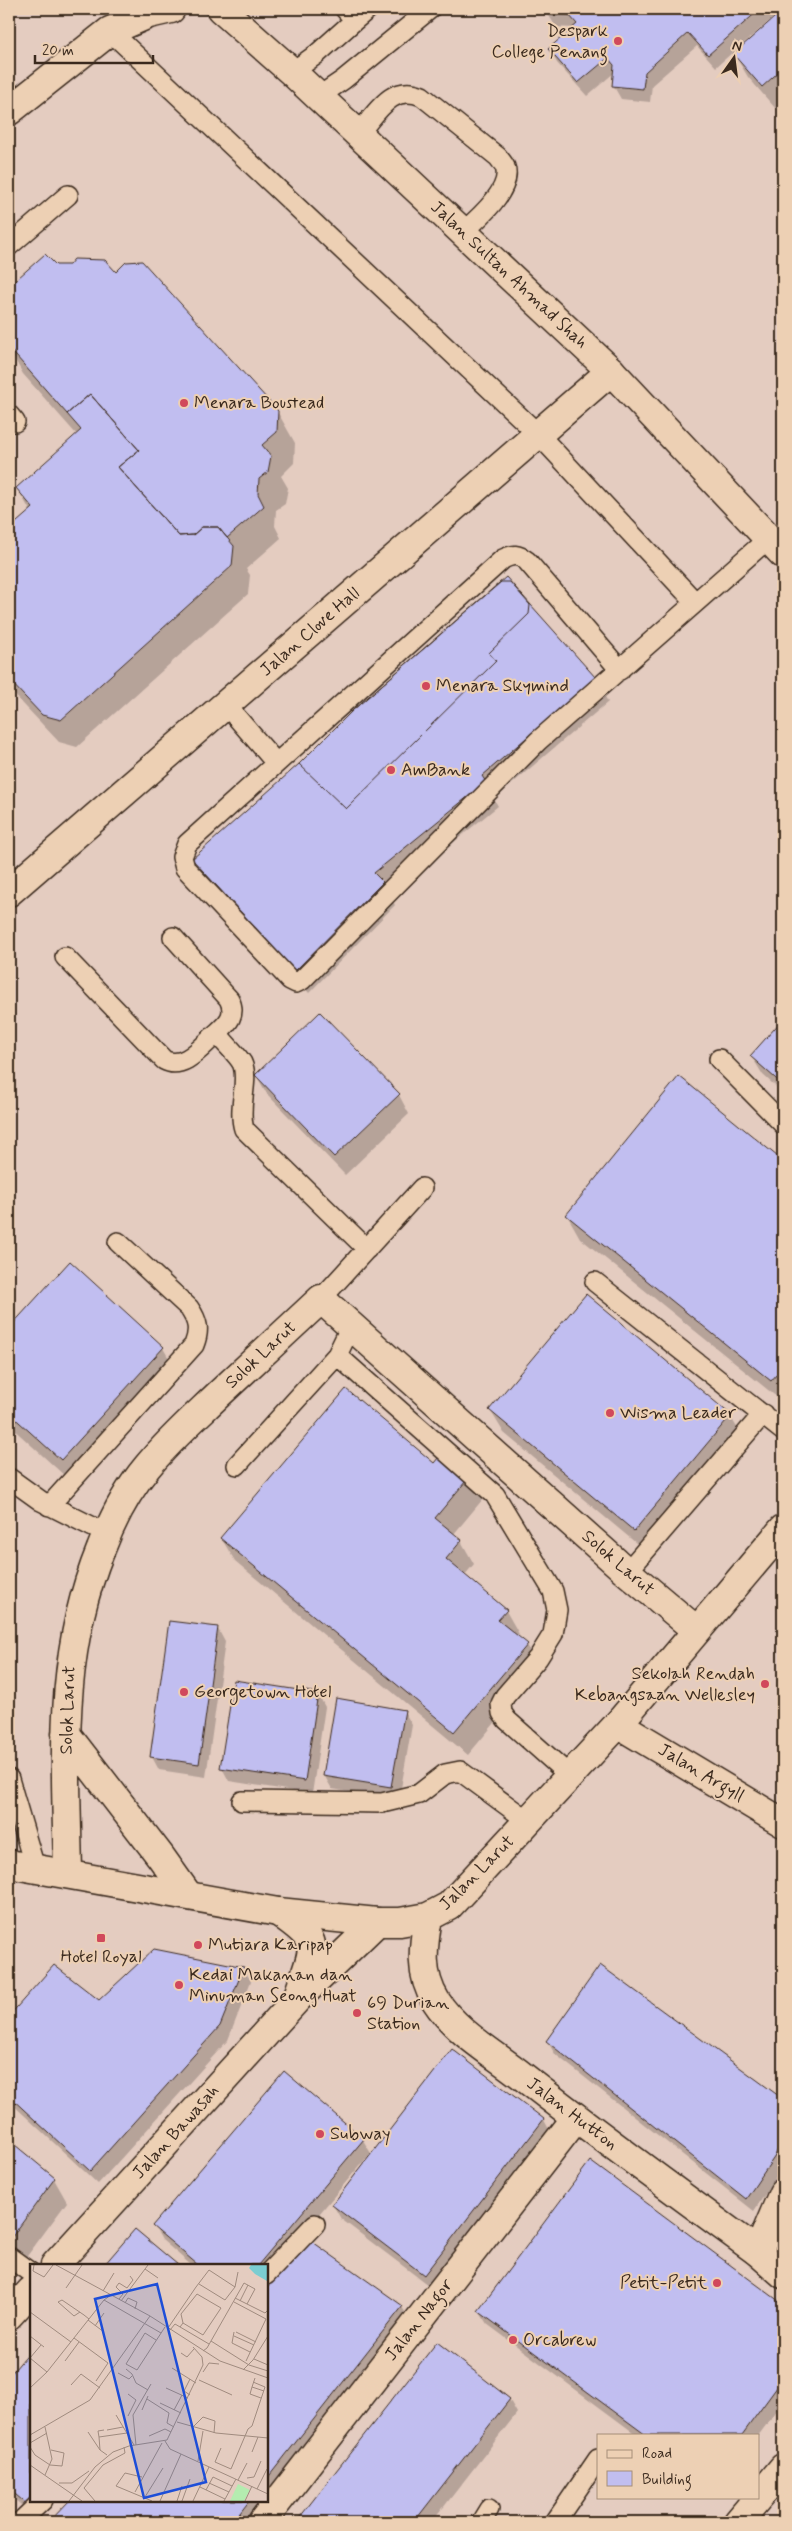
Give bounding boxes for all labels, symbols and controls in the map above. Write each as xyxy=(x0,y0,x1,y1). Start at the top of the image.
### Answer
place label: Despark College Penang xyxy=(491,19,608,66)
scale bar xyxy=(35,32,152,64)
north arrow xyxy=(710,32,760,82)
marker: Despark College Penang xyxy=(612,35,624,47)
text: N xyxy=(730,36,744,56)
text: 20 m xyxy=(42,41,74,61)
street label: Jalan Sultan Ahmad Shah xyxy=(425,195,593,355)
place label: Menara Boustead xyxy=(194,391,324,415)
marker: Menara Boustead xyxy=(178,397,190,409)
street label: Jalan Clove Hall xyxy=(255,582,365,682)
place label: Menara Skymind xyxy=(436,674,569,698)
marker: Menara Skymind xyxy=(420,680,432,692)
place label: AmBank xyxy=(401,758,470,782)
marker: AmBank xyxy=(385,764,397,776)
street label: Solok Larut xyxy=(220,1316,302,1394)
place label: Wisma Leader xyxy=(620,1401,737,1425)
marker: Wisma Leader xyxy=(604,1407,616,1419)
street label: Solok Larut xyxy=(577,1525,659,1601)
place label: Sekolah Rendah Kebangsaan Wellesley xyxy=(575,1662,755,1707)
street label: Solok Larut xyxy=(54,1665,82,1755)
marker: Sekolah Rendah Kebangsaan Wellesley xyxy=(759,1678,771,1690)
place label: Georgetown Hotel xyxy=(194,1680,331,1705)
marker: Georgetown Hotel xyxy=(178,1686,190,1698)
street label: Jalan Argyll xyxy=(652,1738,749,1810)
street label: Jalan Larut xyxy=(434,1830,520,1916)
marker: Hotel Royal xyxy=(95,1932,107,1944)
place label: Mutiara Karipap xyxy=(208,1933,333,1957)
marker: Mutiara Karipap xyxy=(192,1939,204,1951)
place label: Hotel Royal xyxy=(61,1945,141,1969)
place label: Kedai Makanan dan Minuman Seong Huat xyxy=(189,1963,357,2008)
marker: Kedai Makanan dan Minuman Seong Huat xyxy=(173,1979,185,1991)
place label: 69 Durian Station xyxy=(367,1991,449,2036)
marker: 69 Durian Station xyxy=(351,2007,363,2019)
street label: Jalan Hutton xyxy=(522,2072,622,2156)
street label: Jalan Bawasah xyxy=(127,2079,225,2185)
place label: Subway xyxy=(330,2122,391,2146)
marker: Subway xyxy=(314,2128,326,2140)
inset map xyxy=(30,2264,268,2501)
place label: Petit-Petit xyxy=(620,2271,707,2295)
street label: Jalan Nagor xyxy=(379,2273,461,2367)
marker: Petit-Petit xyxy=(711,2277,723,2289)
place label: Orcabrew xyxy=(523,2328,596,2352)
marker: Orcabrew xyxy=(507,2334,519,2346)
legend xyxy=(597,2434,760,2498)
text: Road xyxy=(642,2444,672,2464)
text: Building xyxy=(642,2470,692,2491)

